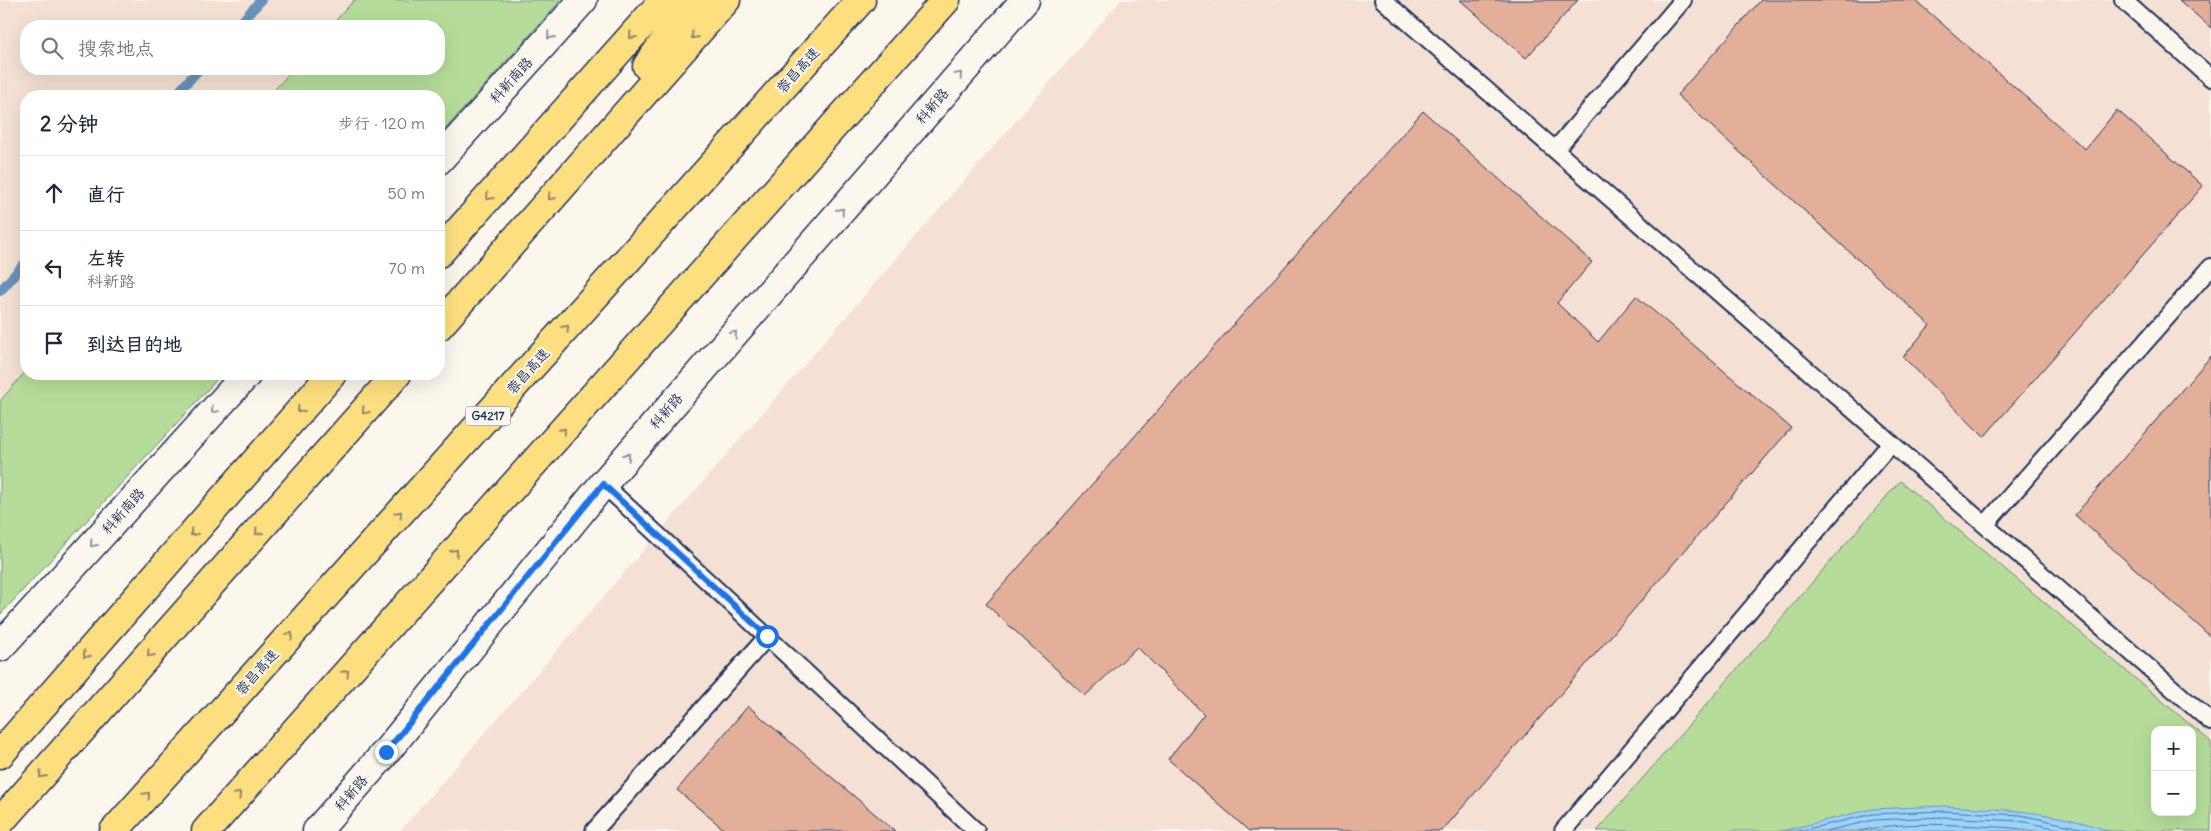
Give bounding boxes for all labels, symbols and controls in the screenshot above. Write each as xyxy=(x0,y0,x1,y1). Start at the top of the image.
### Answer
search box xyxy=(20,20,445,75)
one-way arrow xyxy=(547,31,556,40)
one-way arrow xyxy=(628,31,637,40)
one-way arrow xyxy=(691,31,700,40)
icon: search xyxy=(38,34,66,62)
text: 搜索地点 xyxy=(78,36,154,60)
street label: 蓉昌高速 xyxy=(773,43,823,97)
street label: 科新南路 xyxy=(486,53,536,107)
one-way arrow xyxy=(953,72,962,81)
street label: 科新路 xyxy=(911,84,953,128)
text: 2 分钟 xyxy=(40,110,99,137)
text: 步行 · 120 m xyxy=(338,113,425,133)
icon: ahead xyxy=(40,179,68,207)
text: 直行 xyxy=(87,182,125,206)
text: 50 m xyxy=(387,183,425,203)
one-way arrow xyxy=(485,191,494,200)
one-way arrow xyxy=(548,191,557,200)
one-way arrow xyxy=(835,208,844,217)
text: 左转 xyxy=(87,246,125,270)
icon: left xyxy=(40,254,68,282)
text: 70 m xyxy=(389,258,425,278)
text: 科新路 xyxy=(87,271,135,291)
one-way arrow xyxy=(560,325,569,334)
icon: arrive xyxy=(40,329,68,357)
one-way arrow xyxy=(728,330,737,339)
text: 到达目的地 xyxy=(87,332,182,356)
street label: 蓉昌高速 xyxy=(503,344,553,398)
street label: 科新路 xyxy=(645,389,687,433)
one-way arrow xyxy=(211,404,220,413)
one-way arrow xyxy=(297,405,306,414)
one-way arrow xyxy=(362,405,371,414)
road number: G4217 xyxy=(466,406,510,426)
one-way arrow xyxy=(557,427,566,436)
one-way arrow xyxy=(622,453,631,462)
street label: 科新南路 xyxy=(98,484,148,538)
one-way arrow xyxy=(393,511,402,520)
one-way arrow xyxy=(190,527,199,536)
one-way arrow xyxy=(254,527,263,536)
one-way arrow xyxy=(90,538,99,547)
one-way arrow xyxy=(449,548,458,557)
route start xyxy=(756,625,779,648)
one-way arrow xyxy=(284,631,293,640)
street label: 蓉昌高速 xyxy=(232,645,282,699)
one-way arrow xyxy=(146,648,155,657)
one-way arrow xyxy=(83,650,92,659)
one-way arrow xyxy=(341,670,350,679)
map controls xyxy=(2151,726,2196,816)
button: + xyxy=(2151,726,2196,771)
route end xyxy=(375,741,398,764)
one-way arrow xyxy=(38,769,47,778)
street label: 科新路 xyxy=(330,771,372,815)
button: − xyxy=(2151,771,2196,816)
one-way arrow xyxy=(141,791,150,800)
one-way arrow xyxy=(233,791,242,800)

